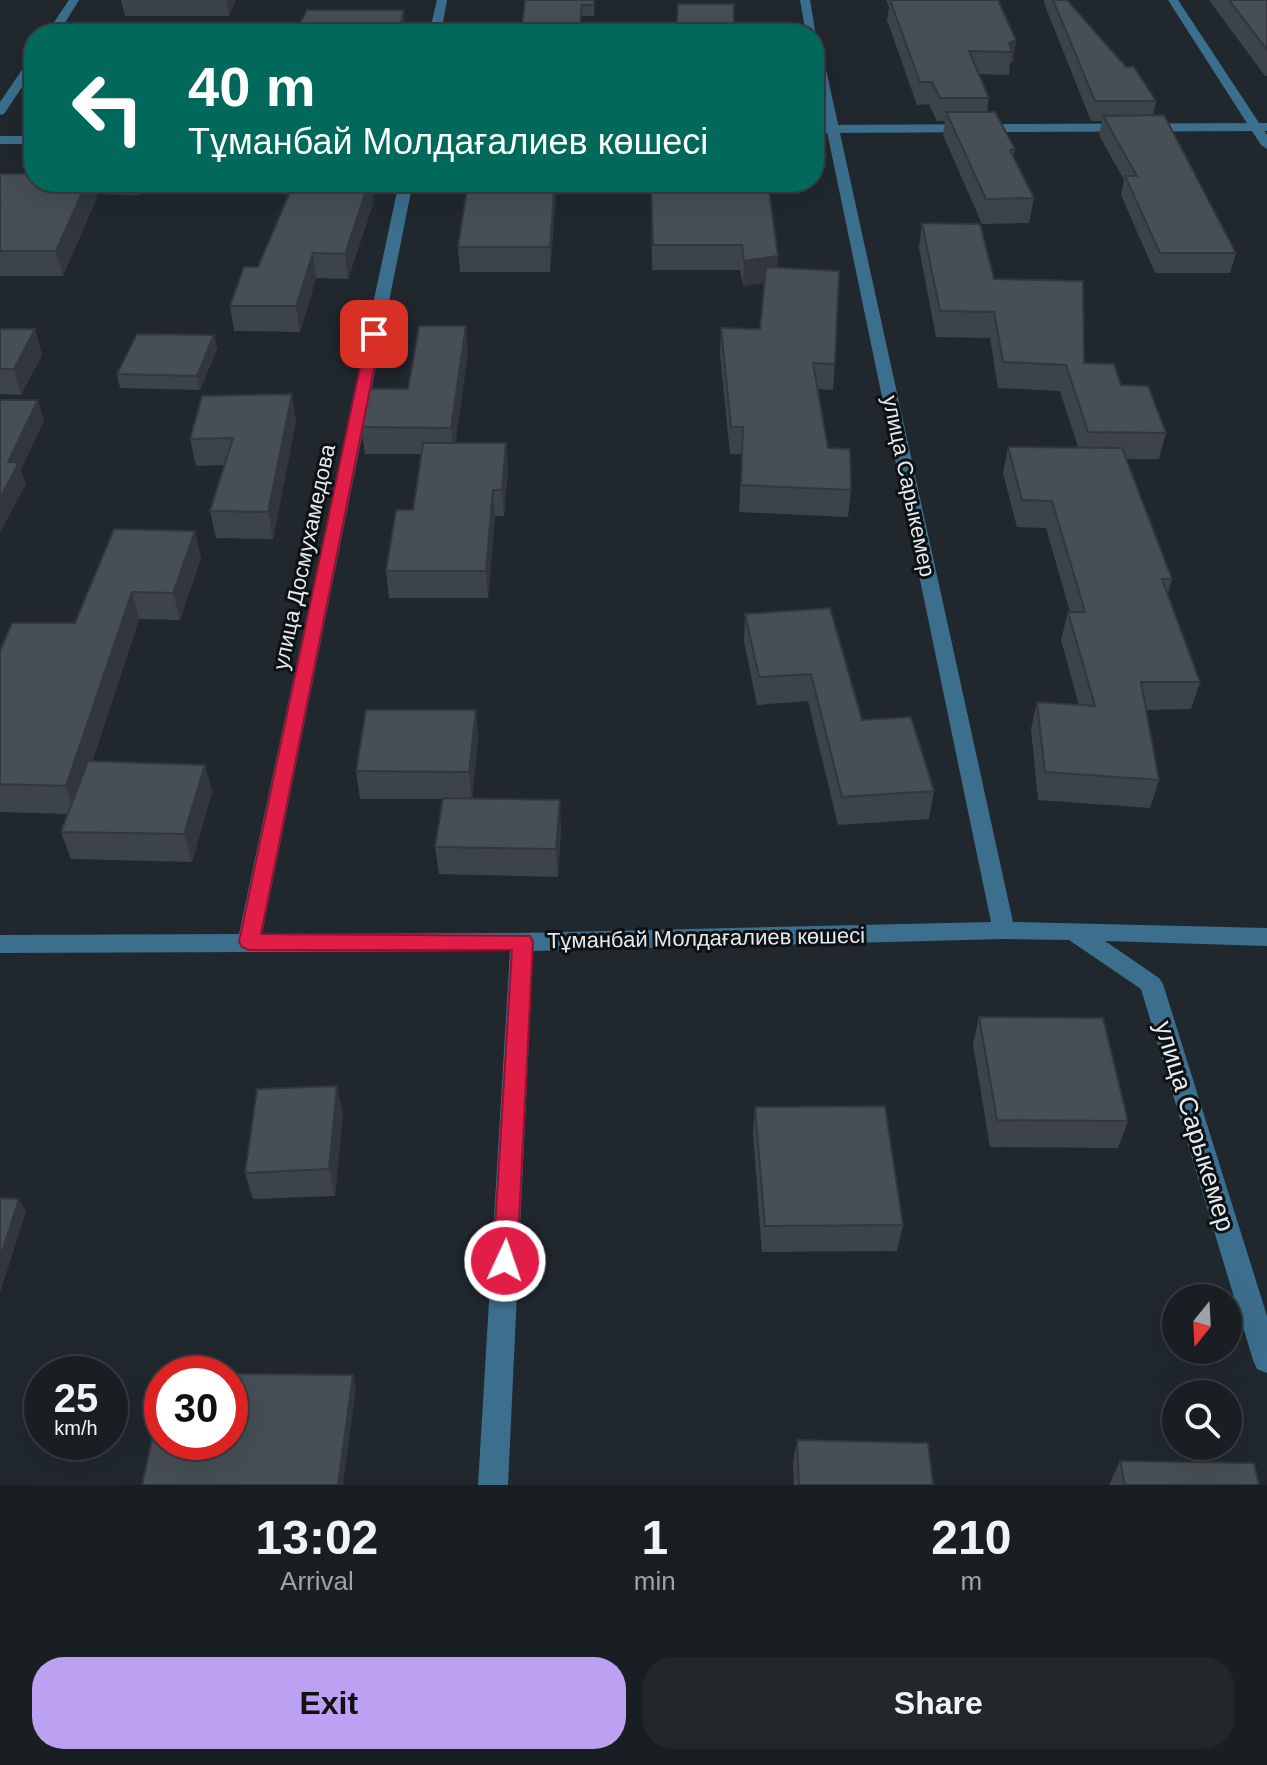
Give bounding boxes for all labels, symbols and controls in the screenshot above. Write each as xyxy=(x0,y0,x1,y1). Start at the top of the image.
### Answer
text: 40 m xyxy=(188,55,316,118)
icon: left xyxy=(56,56,160,160)
text: Тұманбай Молдағалиев көшесі xyxy=(188,121,708,162)
pin xyxy=(340,300,408,368)
icon: arrive xyxy=(352,312,396,356)
street label: улица Сарыкемер xyxy=(878,393,940,579)
street label: улица Досмухамедова xyxy=(268,441,340,672)
street label: Тұманбай Молдағалиев көшесі xyxy=(547,923,865,953)
street label: улица Сарыкемер xyxy=(1149,1017,1241,1235)
position arrow xyxy=(463,1219,547,1303)
north arrow xyxy=(1162,1284,1242,1364)
map controls xyxy=(1162,1284,1242,1460)
speed limit sign: 30 xyxy=(144,1356,248,1460)
text: 25 xyxy=(54,1376,98,1420)
button: search xyxy=(1162,1380,1242,1460)
text: km/h xyxy=(54,1417,98,1439)
text: 13:02 xyxy=(256,1511,378,1564)
text: 1 xyxy=(641,1511,668,1564)
text: 210 xyxy=(931,1511,1011,1564)
text: Arrival xyxy=(280,1566,354,1596)
text: min xyxy=(634,1566,676,1596)
text: m xyxy=(961,1566,982,1596)
button: Exit xyxy=(32,1657,626,1749)
button: Share xyxy=(642,1657,1235,1749)

